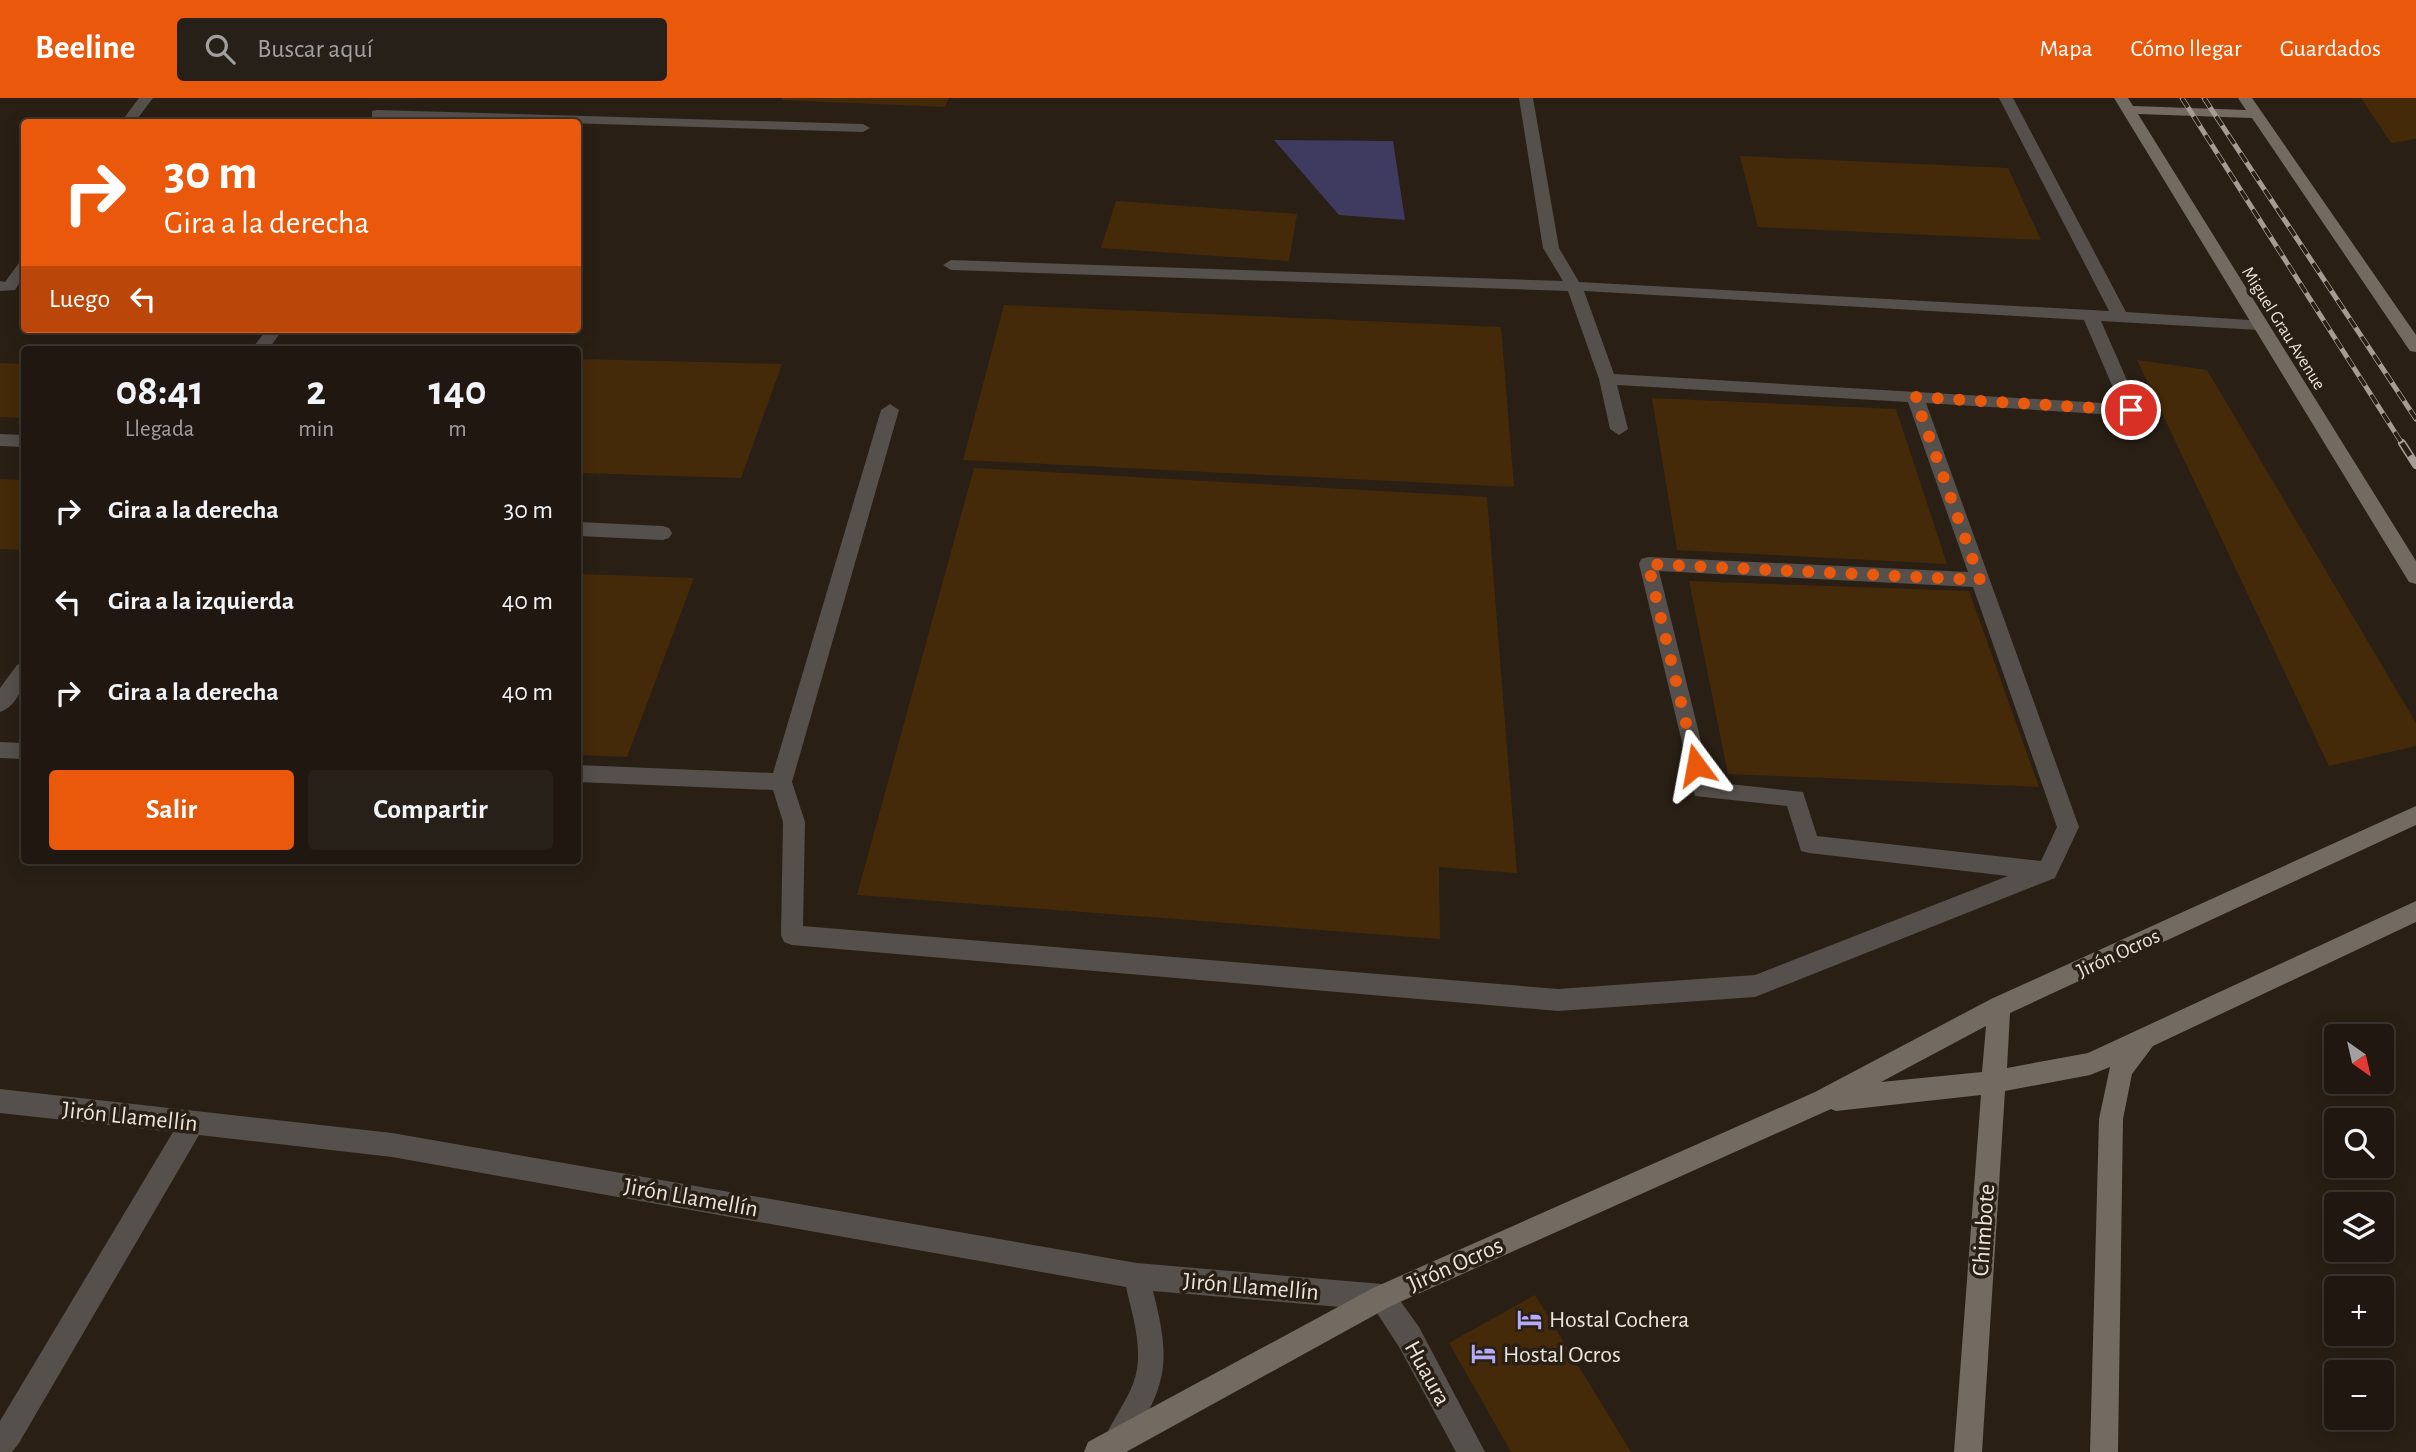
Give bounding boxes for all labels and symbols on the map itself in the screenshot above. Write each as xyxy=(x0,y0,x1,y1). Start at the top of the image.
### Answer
street label: Miguel Grau Avenue xyxy=(2238,264,2328,393)
pin xyxy=(2101,380,2161,440)
position arrow xyxy=(1659,728,1733,802)
street label: Jirón Ocros xyxy=(2074,925,2163,982)
north arrow xyxy=(2324,1024,2394,1094)
street label: Jirón Llamellín xyxy=(61,1098,199,1136)
street label: Jirón Llamellín xyxy=(622,1174,760,1222)
street label: Chimbote xyxy=(1969,1183,1999,1277)
street label: Jirón Ocros xyxy=(1404,1233,1507,1297)
street label: Jirón Llamellín xyxy=(1182,1269,1320,1305)
hotel icon: Hostal Cochera xyxy=(1515,1305,1543,1333)
place label: Hostal Cochera xyxy=(1549,1308,1689,1332)
street label: Huaura xyxy=(1400,1337,1455,1410)
hotel icon: Hostal Ocros xyxy=(1469,1340,1497,1368)
place label: Hostal Ocros xyxy=(1503,1343,1621,1367)

